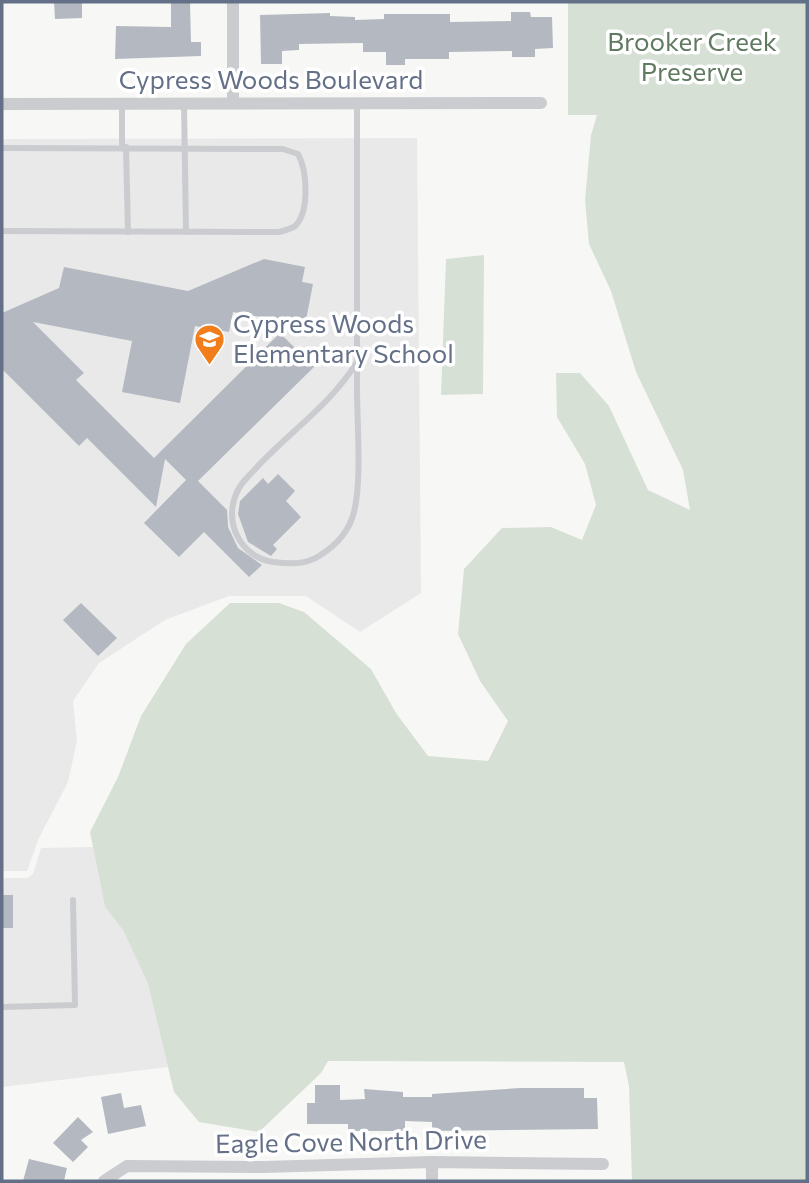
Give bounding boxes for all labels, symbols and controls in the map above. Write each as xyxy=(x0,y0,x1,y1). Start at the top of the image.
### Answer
park label: Brooker Creek Preserve xyxy=(607,25,777,86)
street label: Cypress Woods Boulevard xyxy=(119,63,423,94)
place label: Cypress Woods Elementary School xyxy=(233,307,454,368)
school or university icon: Cypress Woods Elementary School xyxy=(193,322,227,366)
street label: Eagle Cove North Drive xyxy=(215,1123,487,1158)

